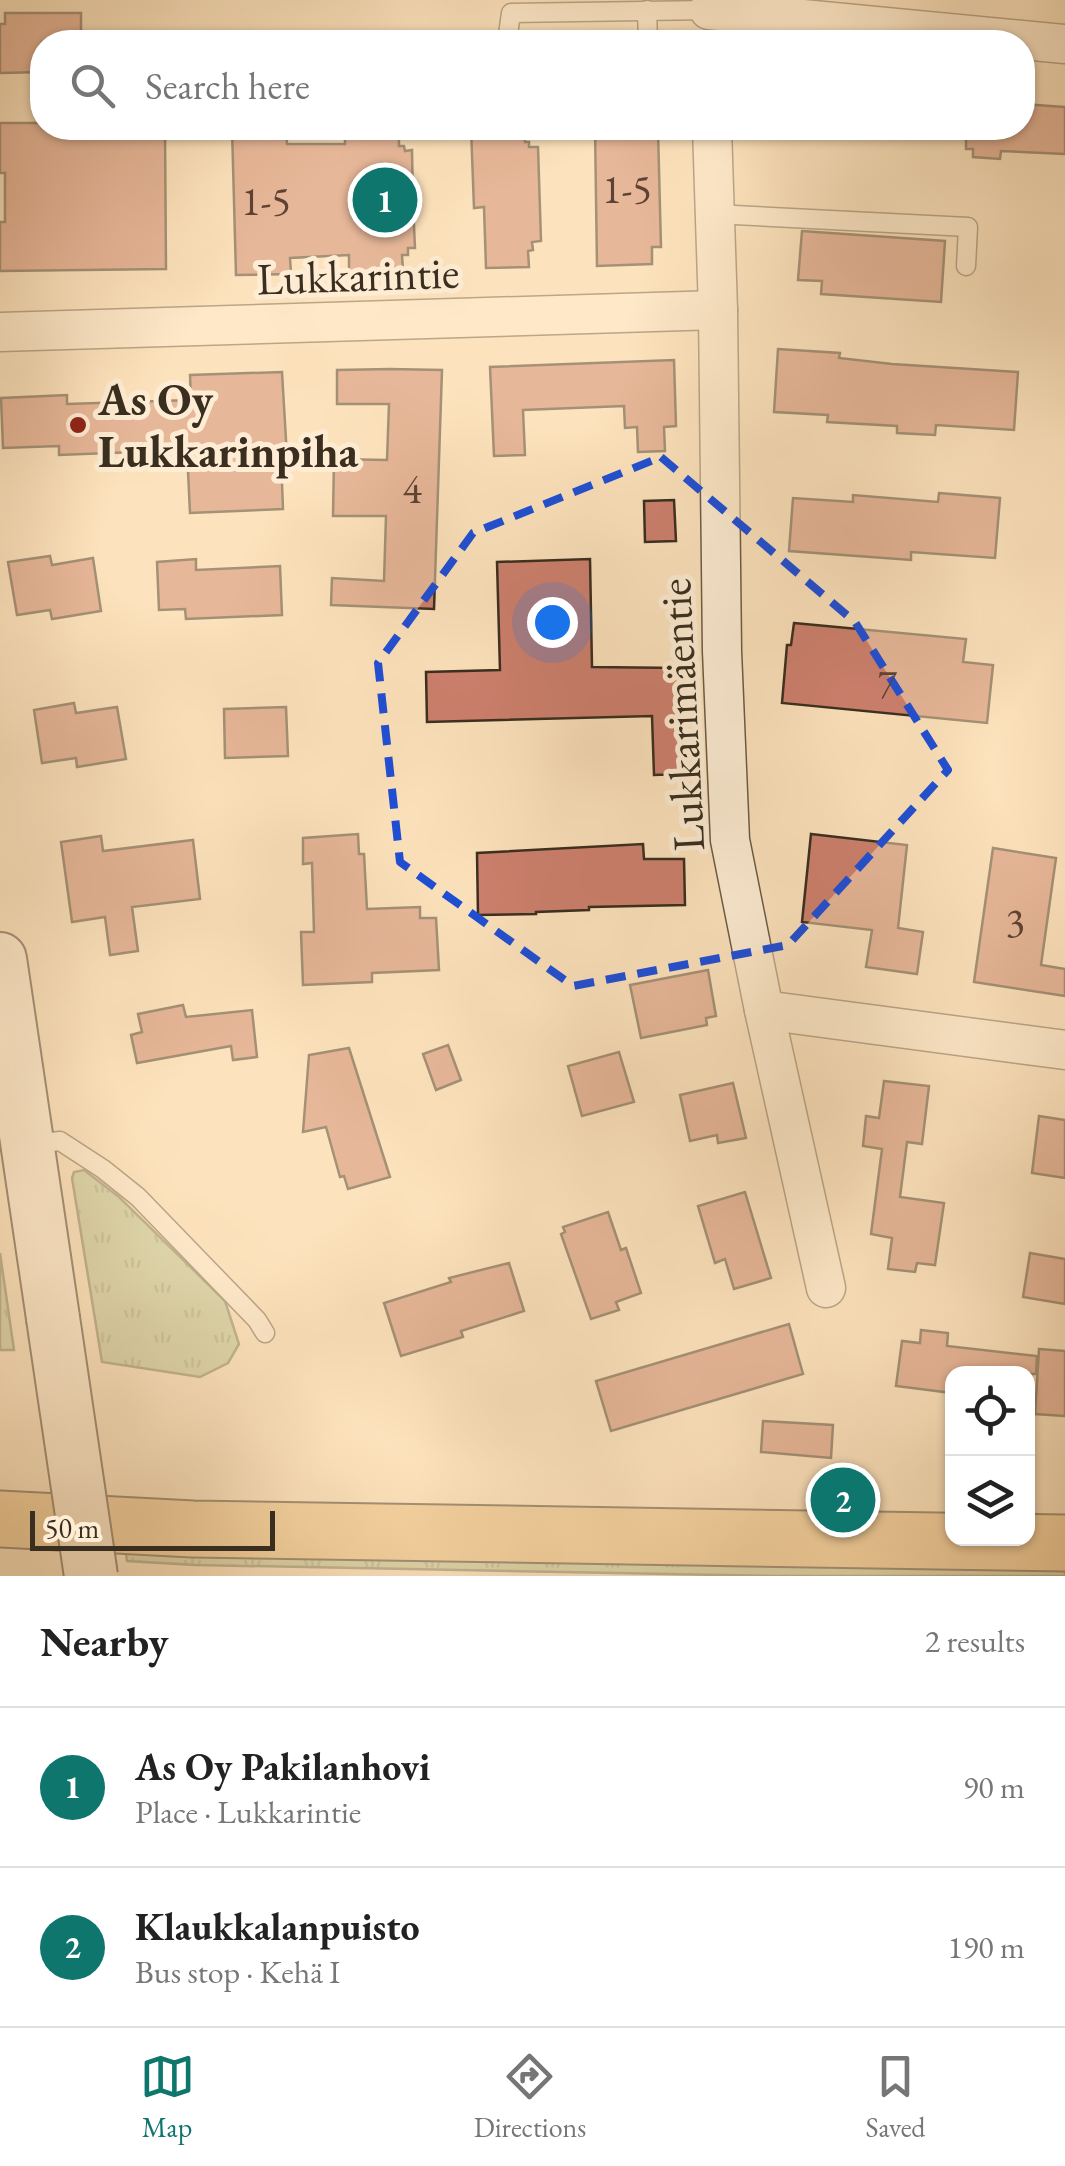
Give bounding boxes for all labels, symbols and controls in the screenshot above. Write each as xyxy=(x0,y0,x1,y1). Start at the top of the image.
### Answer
search box xyxy=(30,30,1035,140)
icon: search xyxy=(65,58,120,113)
text: Search here xyxy=(145,61,310,110)
pin: 1 xyxy=(352,162,418,238)
house number: 1-5 xyxy=(602,163,652,215)
house number: 1-5 xyxy=(241,175,291,227)
street label: Lukkarintie xyxy=(256,242,460,308)
place label: As Oy Lukkarinpiha xyxy=(97,370,359,480)
marker: As Oy Lukkarinpiha xyxy=(67,414,89,436)
house number: 4 xyxy=(402,463,422,515)
street label: Lukkarimäentie xyxy=(645,577,717,853)
your location xyxy=(527,597,578,648)
house number: 7 xyxy=(877,658,897,710)
house number: 3 xyxy=(1005,896,1025,948)
map controls xyxy=(945,1366,1035,1546)
button: locate xyxy=(945,1366,1035,1456)
button: layers xyxy=(945,1456,1035,1546)
pin: 2 xyxy=(810,1462,876,1538)
scale bar xyxy=(30,1506,275,1550)
text: 50 m xyxy=(45,1510,99,1546)
text: Nearby xyxy=(40,1614,169,1669)
text: 2 results xyxy=(925,1620,1025,1662)
text: As Oy Pakilanhovi xyxy=(135,1742,430,1791)
text: 1 xyxy=(64,1766,81,1808)
text: 90 m xyxy=(963,1766,1025,1808)
text: Place · Lukkarintie xyxy=(135,1791,361,1833)
text: Klaukkalanpuisto xyxy=(135,1902,420,1951)
text: 2 xyxy=(64,1926,81,1968)
text: 190 m xyxy=(948,1926,1025,1968)
text: Bus stop · Kehä I xyxy=(135,1951,340,1993)
tab: Map xyxy=(140,2049,195,2145)
tab: Directions xyxy=(474,2049,586,2145)
tab: Saved xyxy=(865,2049,925,2145)

